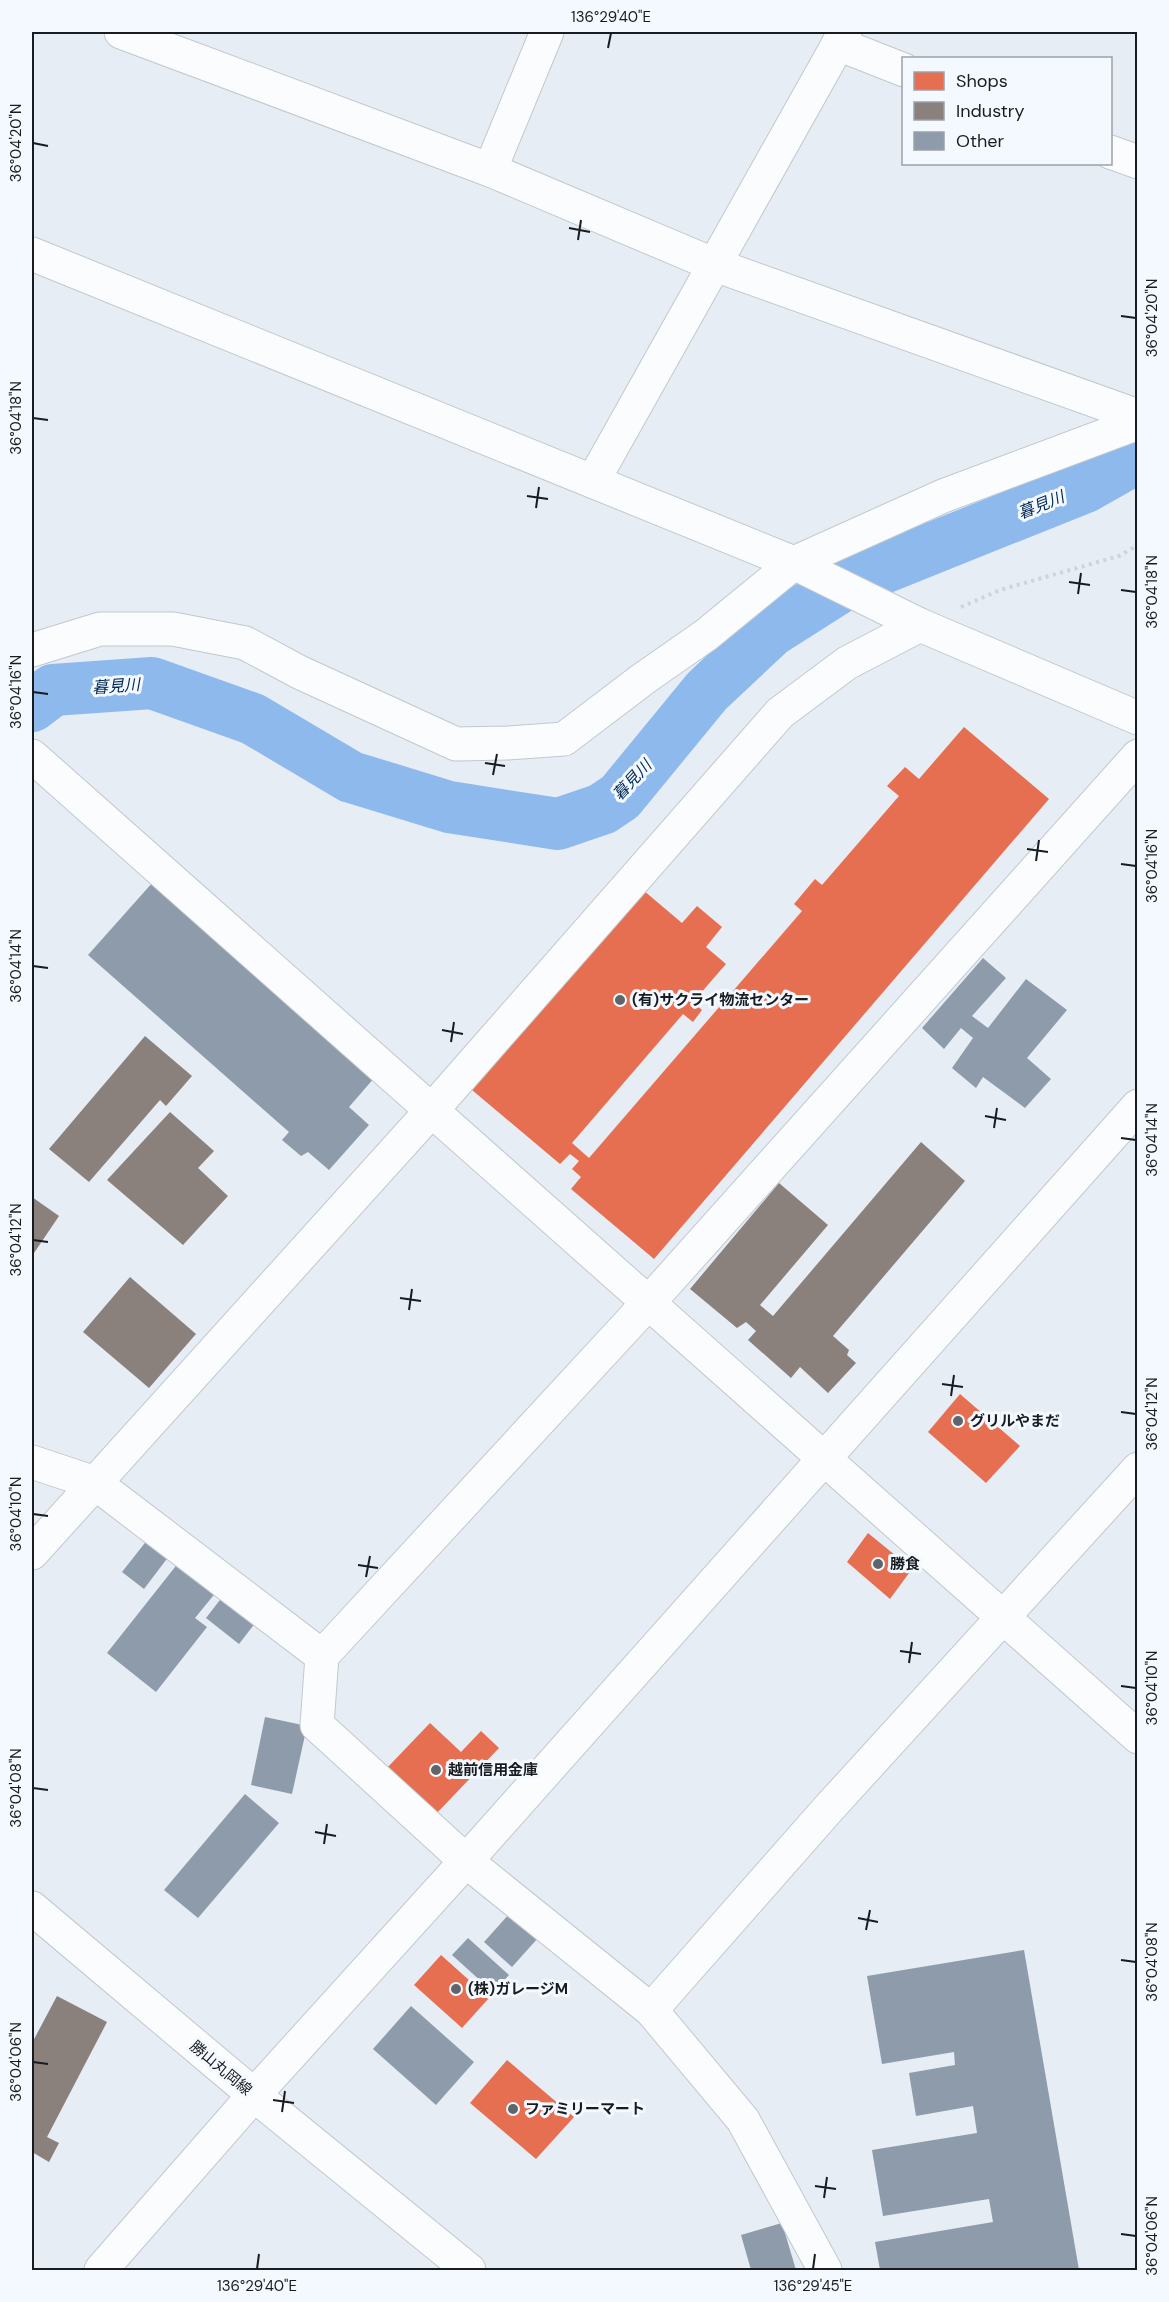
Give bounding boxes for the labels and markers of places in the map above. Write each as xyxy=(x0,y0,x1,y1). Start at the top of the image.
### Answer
place label: (有)サクライ物流センター xyxy=(632,990,809,1010)
marker: (有)サクライ物流センター xyxy=(613,993,627,1007)
place label: グリルやまだ xyxy=(970,1411,1060,1431)
marker: グリルやまだ xyxy=(951,1414,965,1428)
place label: 勝食 xyxy=(890,1554,920,1574)
marker: 勝食 xyxy=(871,1557,885,1571)
place label: 越前信用金庫 xyxy=(448,1760,538,1780)
marker: 越前信用金庫 xyxy=(429,1763,443,1777)
place label: (株)ガレージM xyxy=(468,1979,568,1999)
marker: (株)ガレージM xyxy=(449,1982,463,1996)
place label: ファミリーマート xyxy=(525,2099,645,2119)
marker: ファミリーマート xyxy=(506,2102,520,2116)

